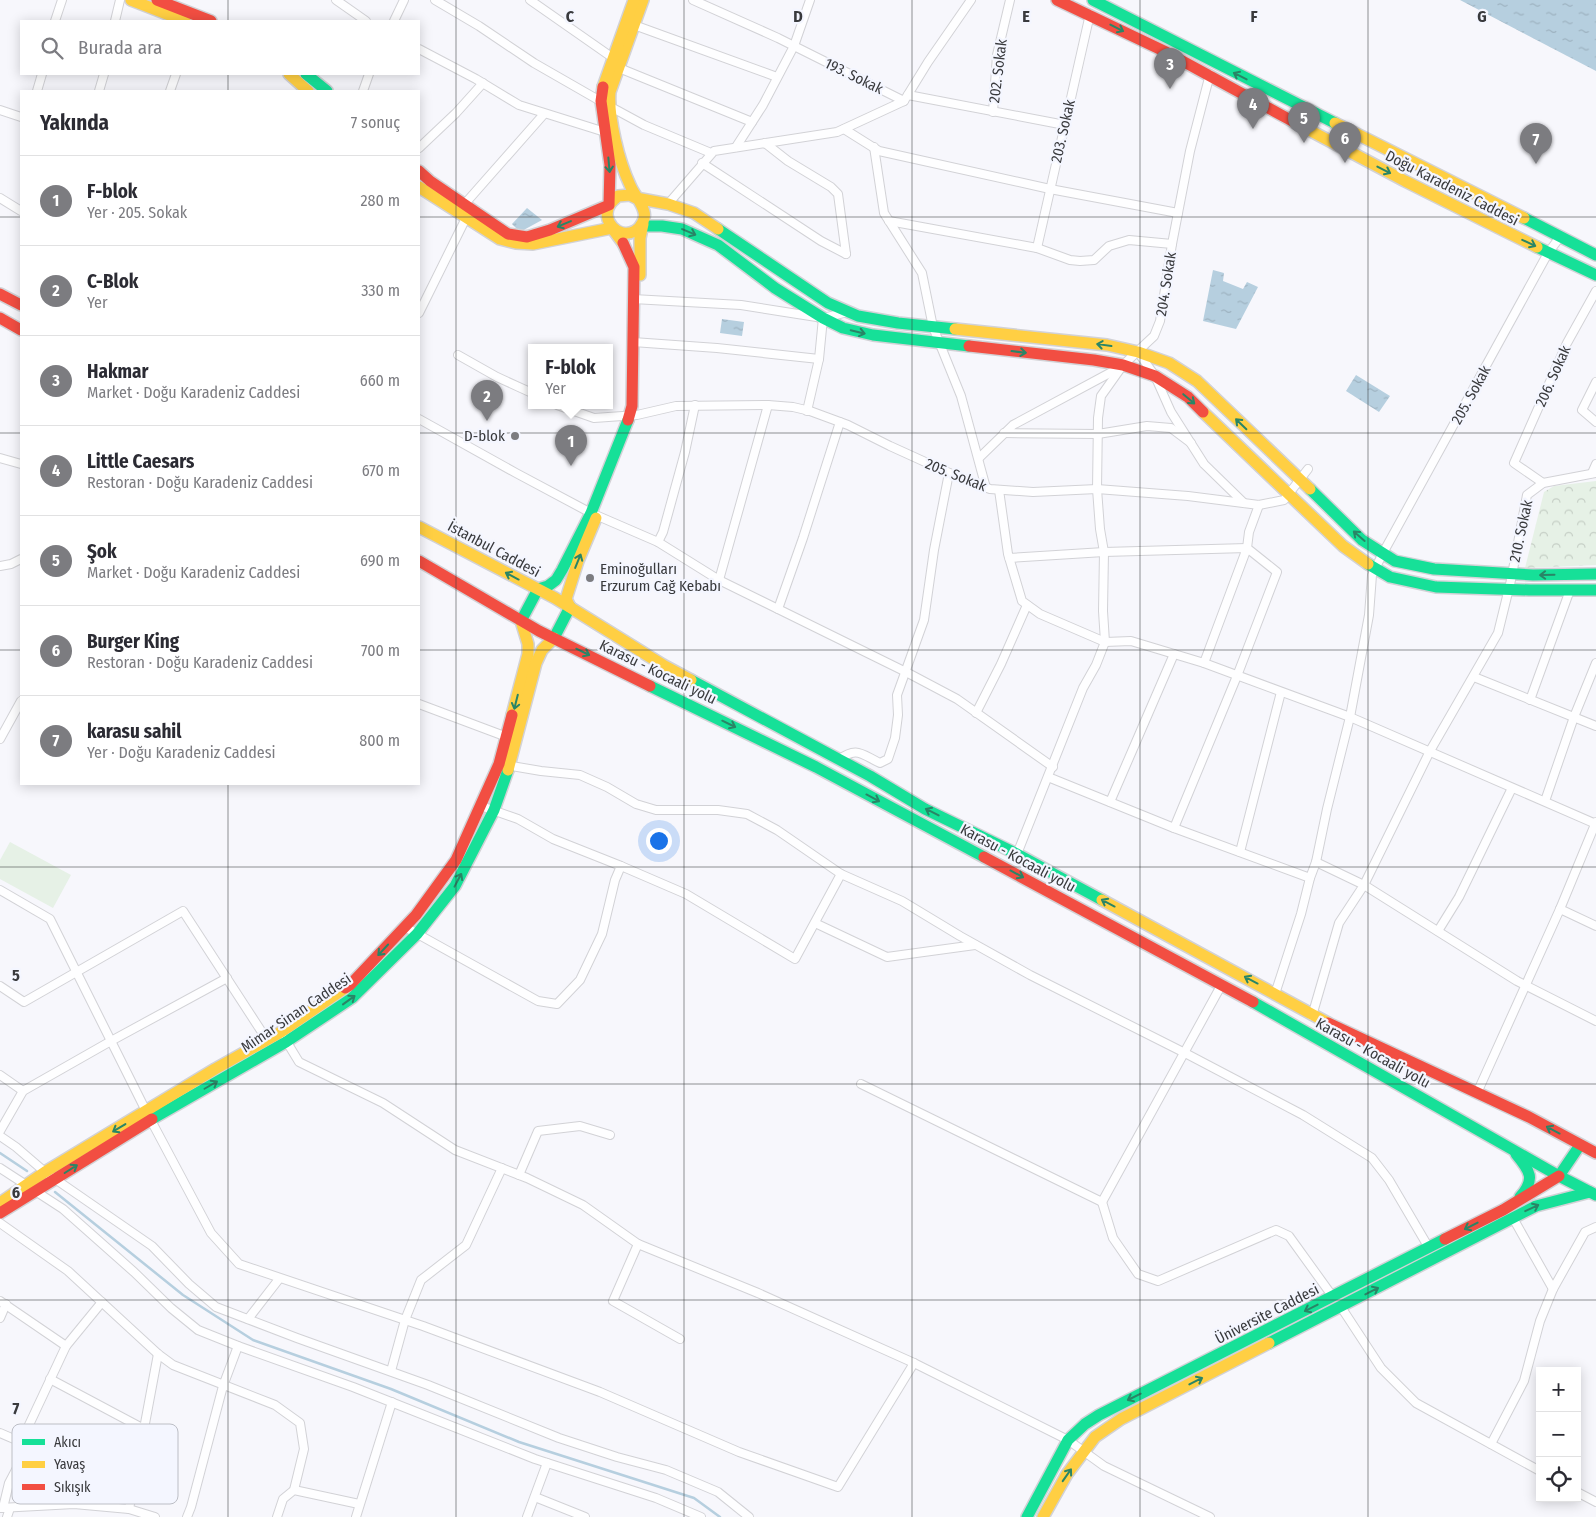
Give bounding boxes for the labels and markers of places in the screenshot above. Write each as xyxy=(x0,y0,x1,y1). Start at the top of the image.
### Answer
pin: 3 xyxy=(1154,48,1186,89)
pin: 4 xyxy=(1237,88,1269,129)
pin: 5 xyxy=(1288,102,1320,143)
pin: 6 xyxy=(1329,122,1361,163)
pin: 7 xyxy=(1520,123,1552,164)
pin: 2 xyxy=(471,380,503,421)
pin: 1 xyxy=(555,425,587,466)
place label: D-blok xyxy=(464,427,505,445)
marker: D-blok xyxy=(509,430,521,442)
place label: Eminoğulları Erzurum Cağ Kebabı xyxy=(600,560,721,595)
marker: Eminoğulları Erzurum Cağ Kebabı xyxy=(584,572,596,584)

